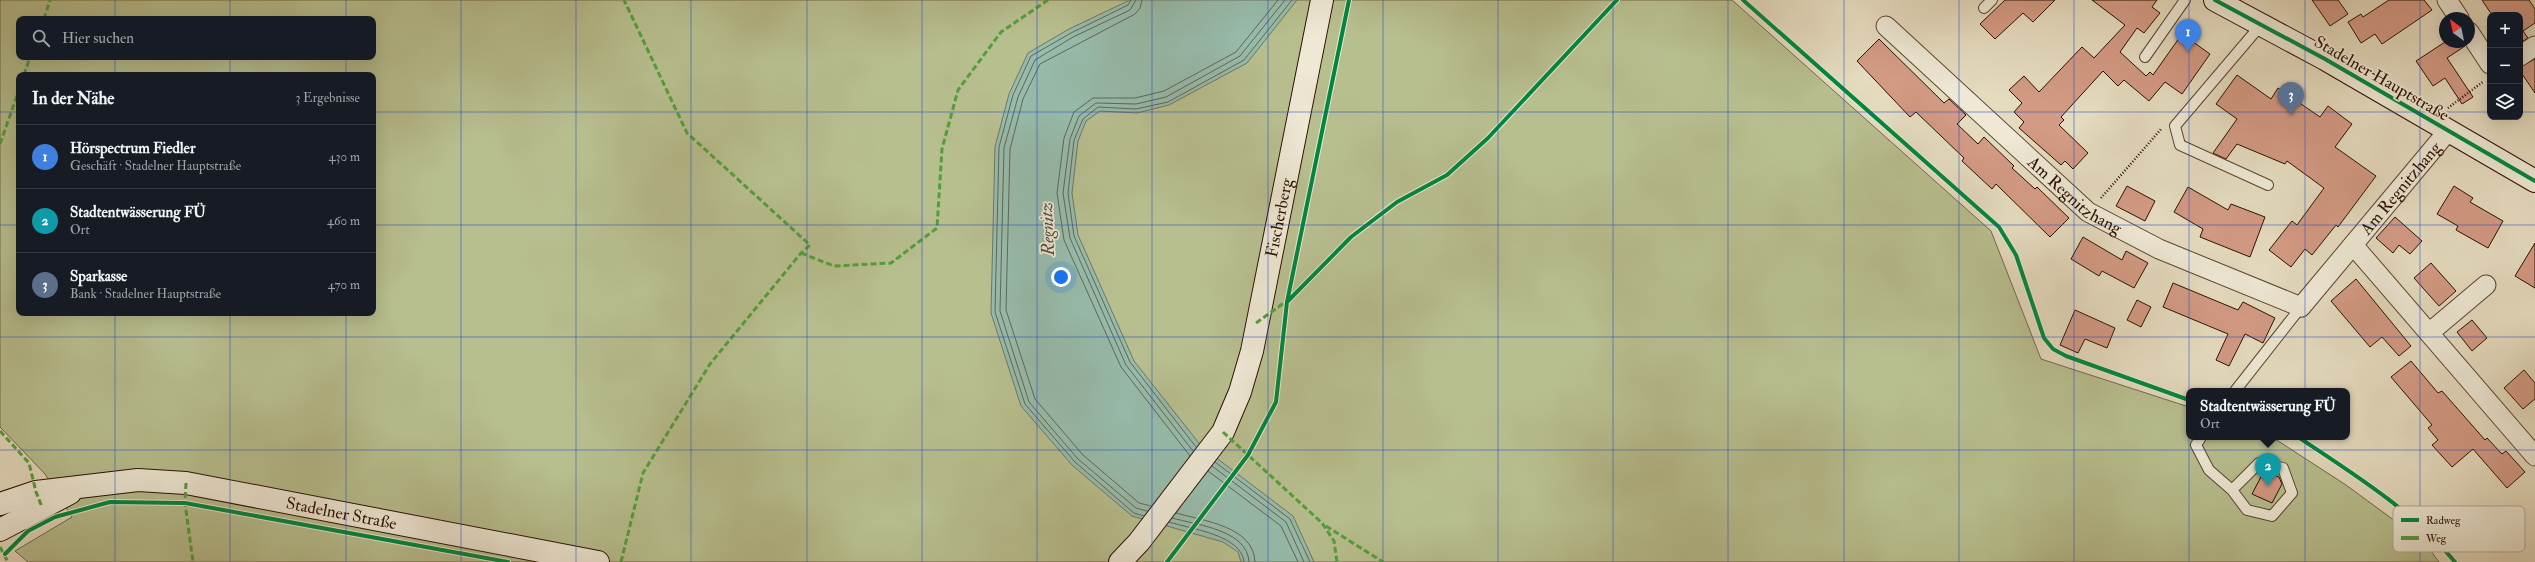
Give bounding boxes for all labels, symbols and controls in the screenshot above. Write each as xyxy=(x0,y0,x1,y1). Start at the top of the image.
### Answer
north arrow xyxy=(2439,12,2475,48)
map controls xyxy=(2487,12,2523,120)
button: + xyxy=(2487,12,2523,48)
search box xyxy=(16,16,376,60)
pin: 1 xyxy=(2175,19,2201,52)
icon: search xyxy=(30,27,52,49)
text: Hier suchen xyxy=(62,29,134,48)
street label: Stadelner Hauptstraße xyxy=(2310,31,2453,126)
button: − xyxy=(2487,48,2523,84)
pin: 3 xyxy=(2278,82,2304,115)
button: layers xyxy=(2487,84,2523,120)
text: In der Nähe xyxy=(32,88,114,109)
text: 3 Ergebnisse xyxy=(295,90,360,106)
street label: Am Regnitzhang xyxy=(2355,137,2446,240)
text: Hörspectrum Fiedler xyxy=(70,139,195,158)
text: 1 xyxy=(43,149,47,165)
text: 430 m xyxy=(329,149,360,165)
street label: Am Regnitzhang xyxy=(2022,151,2126,239)
text: Geschäft · Stadelner Hauptstraße xyxy=(70,158,241,174)
street label: Fischerberg xyxy=(1261,176,1297,259)
water label: Regnitz xyxy=(1035,202,1060,257)
text: Stadtentwässerung FÜ xyxy=(70,203,206,222)
text: 2 xyxy=(42,213,48,229)
text: 460 m xyxy=(327,213,360,229)
text: Ort xyxy=(70,222,90,238)
text: Sparkasse xyxy=(70,267,127,286)
your location xyxy=(1051,267,1071,287)
text: 3 xyxy=(43,277,48,293)
text: 470 m xyxy=(328,277,360,293)
text: Bank · Stadelner Hauptstraße xyxy=(70,286,221,302)
popup xyxy=(2186,388,2350,440)
text: Stadtentwässerung FÜ xyxy=(2200,397,2336,416)
text: Ort xyxy=(2200,416,2220,432)
pin: 2 xyxy=(2255,453,2281,486)
street label: Stadelner Straße xyxy=(284,492,398,534)
legend xyxy=(2393,506,2525,552)
text: Radweg xyxy=(2426,514,2461,527)
text: Weg xyxy=(2425,532,2447,545)

